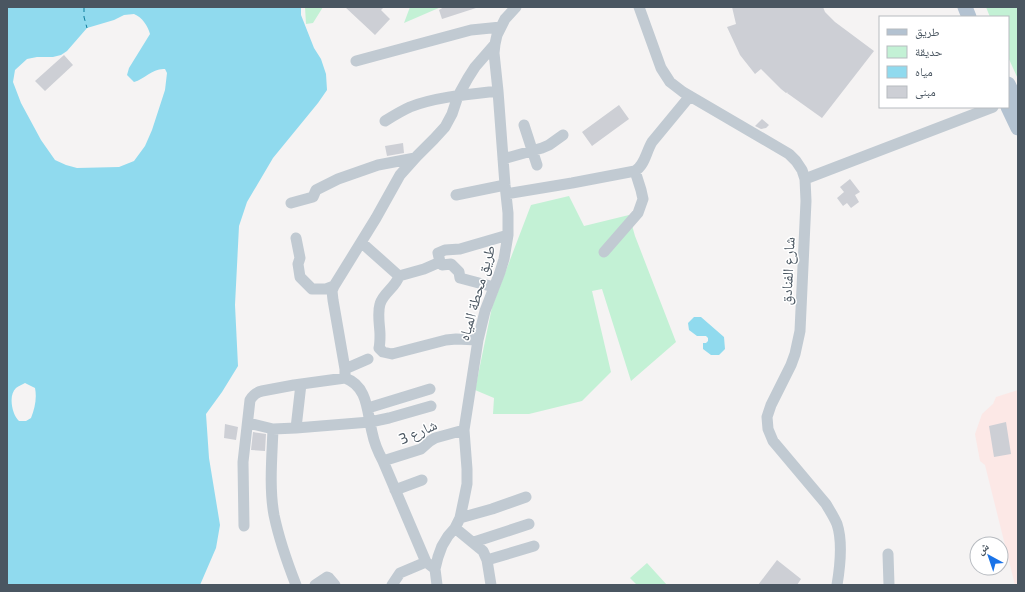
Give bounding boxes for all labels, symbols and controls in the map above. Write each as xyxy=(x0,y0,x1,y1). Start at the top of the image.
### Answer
legend xyxy=(879,16,1009,108)
text: طريق xyxy=(915,24,940,39)
text: حديقة xyxy=(915,44,943,59)
text: مياه xyxy=(915,64,933,79)
text: مبنى xyxy=(915,84,936,99)
street label: شارع الفنادق xyxy=(776,236,800,306)
street label: طريق محطة المياه xyxy=(454,243,500,343)
street label: شارع 3 xyxy=(396,415,441,449)
north arrow xyxy=(969,536,1009,576)
text: ش xyxy=(974,539,992,558)

